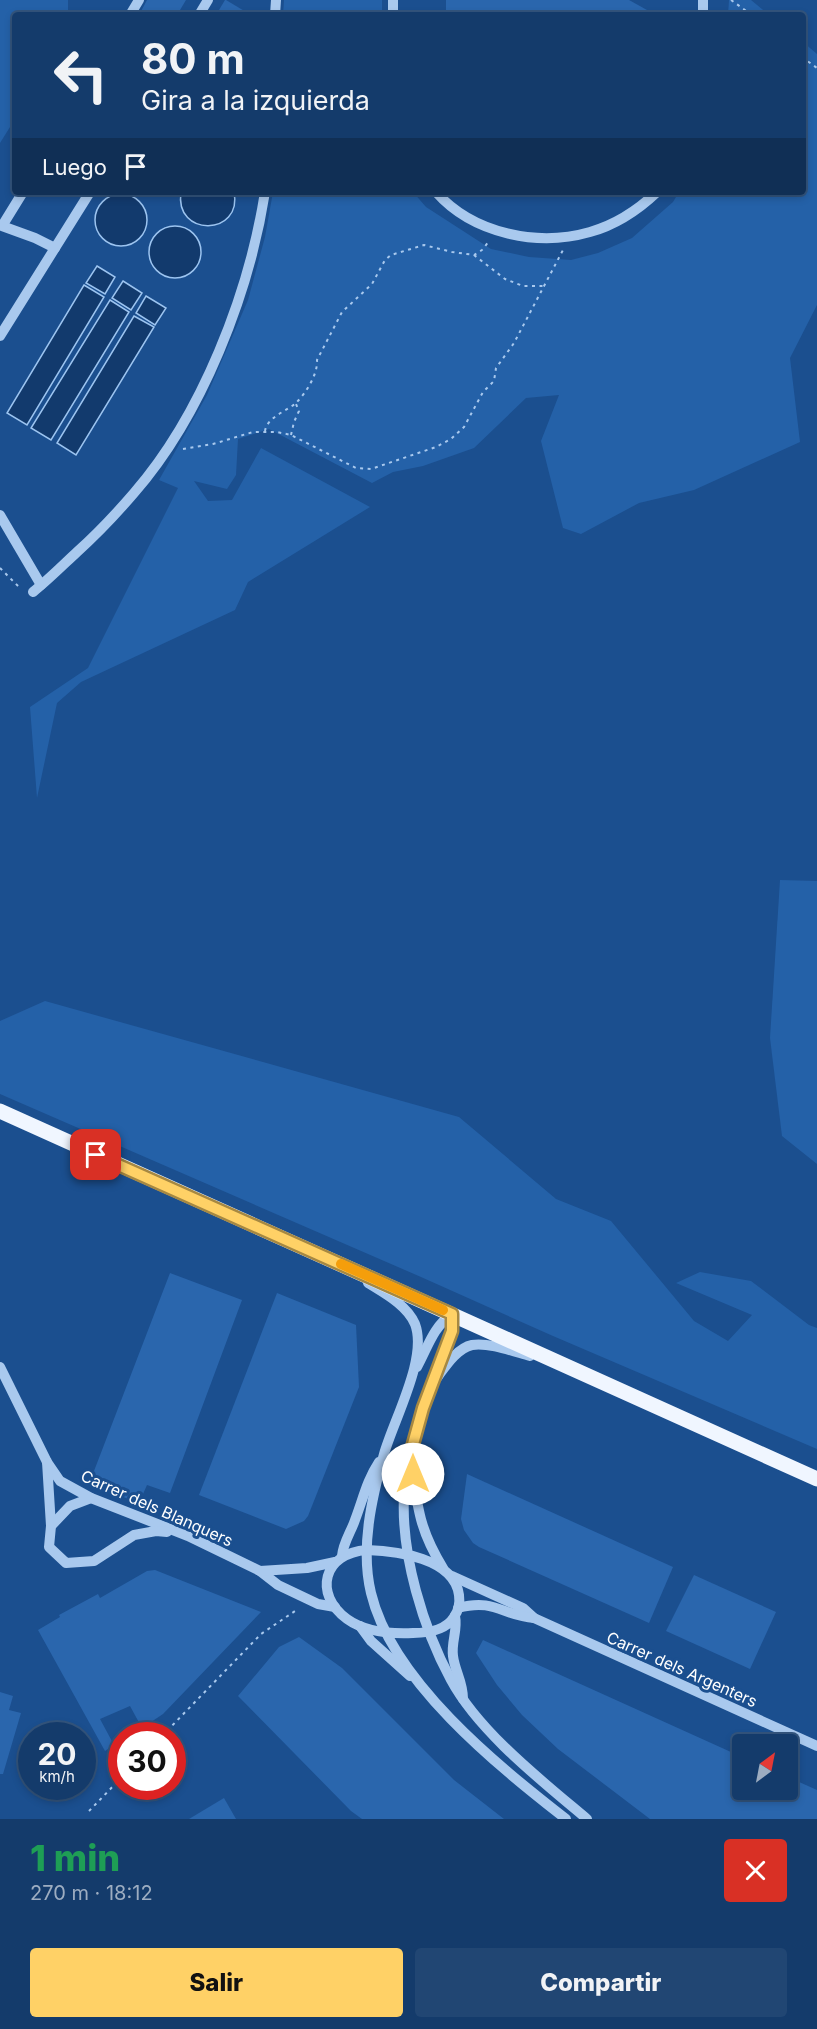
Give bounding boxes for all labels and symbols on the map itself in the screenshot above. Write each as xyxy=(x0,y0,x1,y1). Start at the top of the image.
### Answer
pin xyxy=(70,1129,121,1180)
position arrow xyxy=(381,1442,445,1506)
street label: Carrer dels Blanquers xyxy=(78,1465,236,1551)
street label: Carrer dels Argenters xyxy=(604,1627,760,1711)
speed limit sign: 30 xyxy=(108,1722,186,1800)
north arrow xyxy=(732,1734,798,1800)

